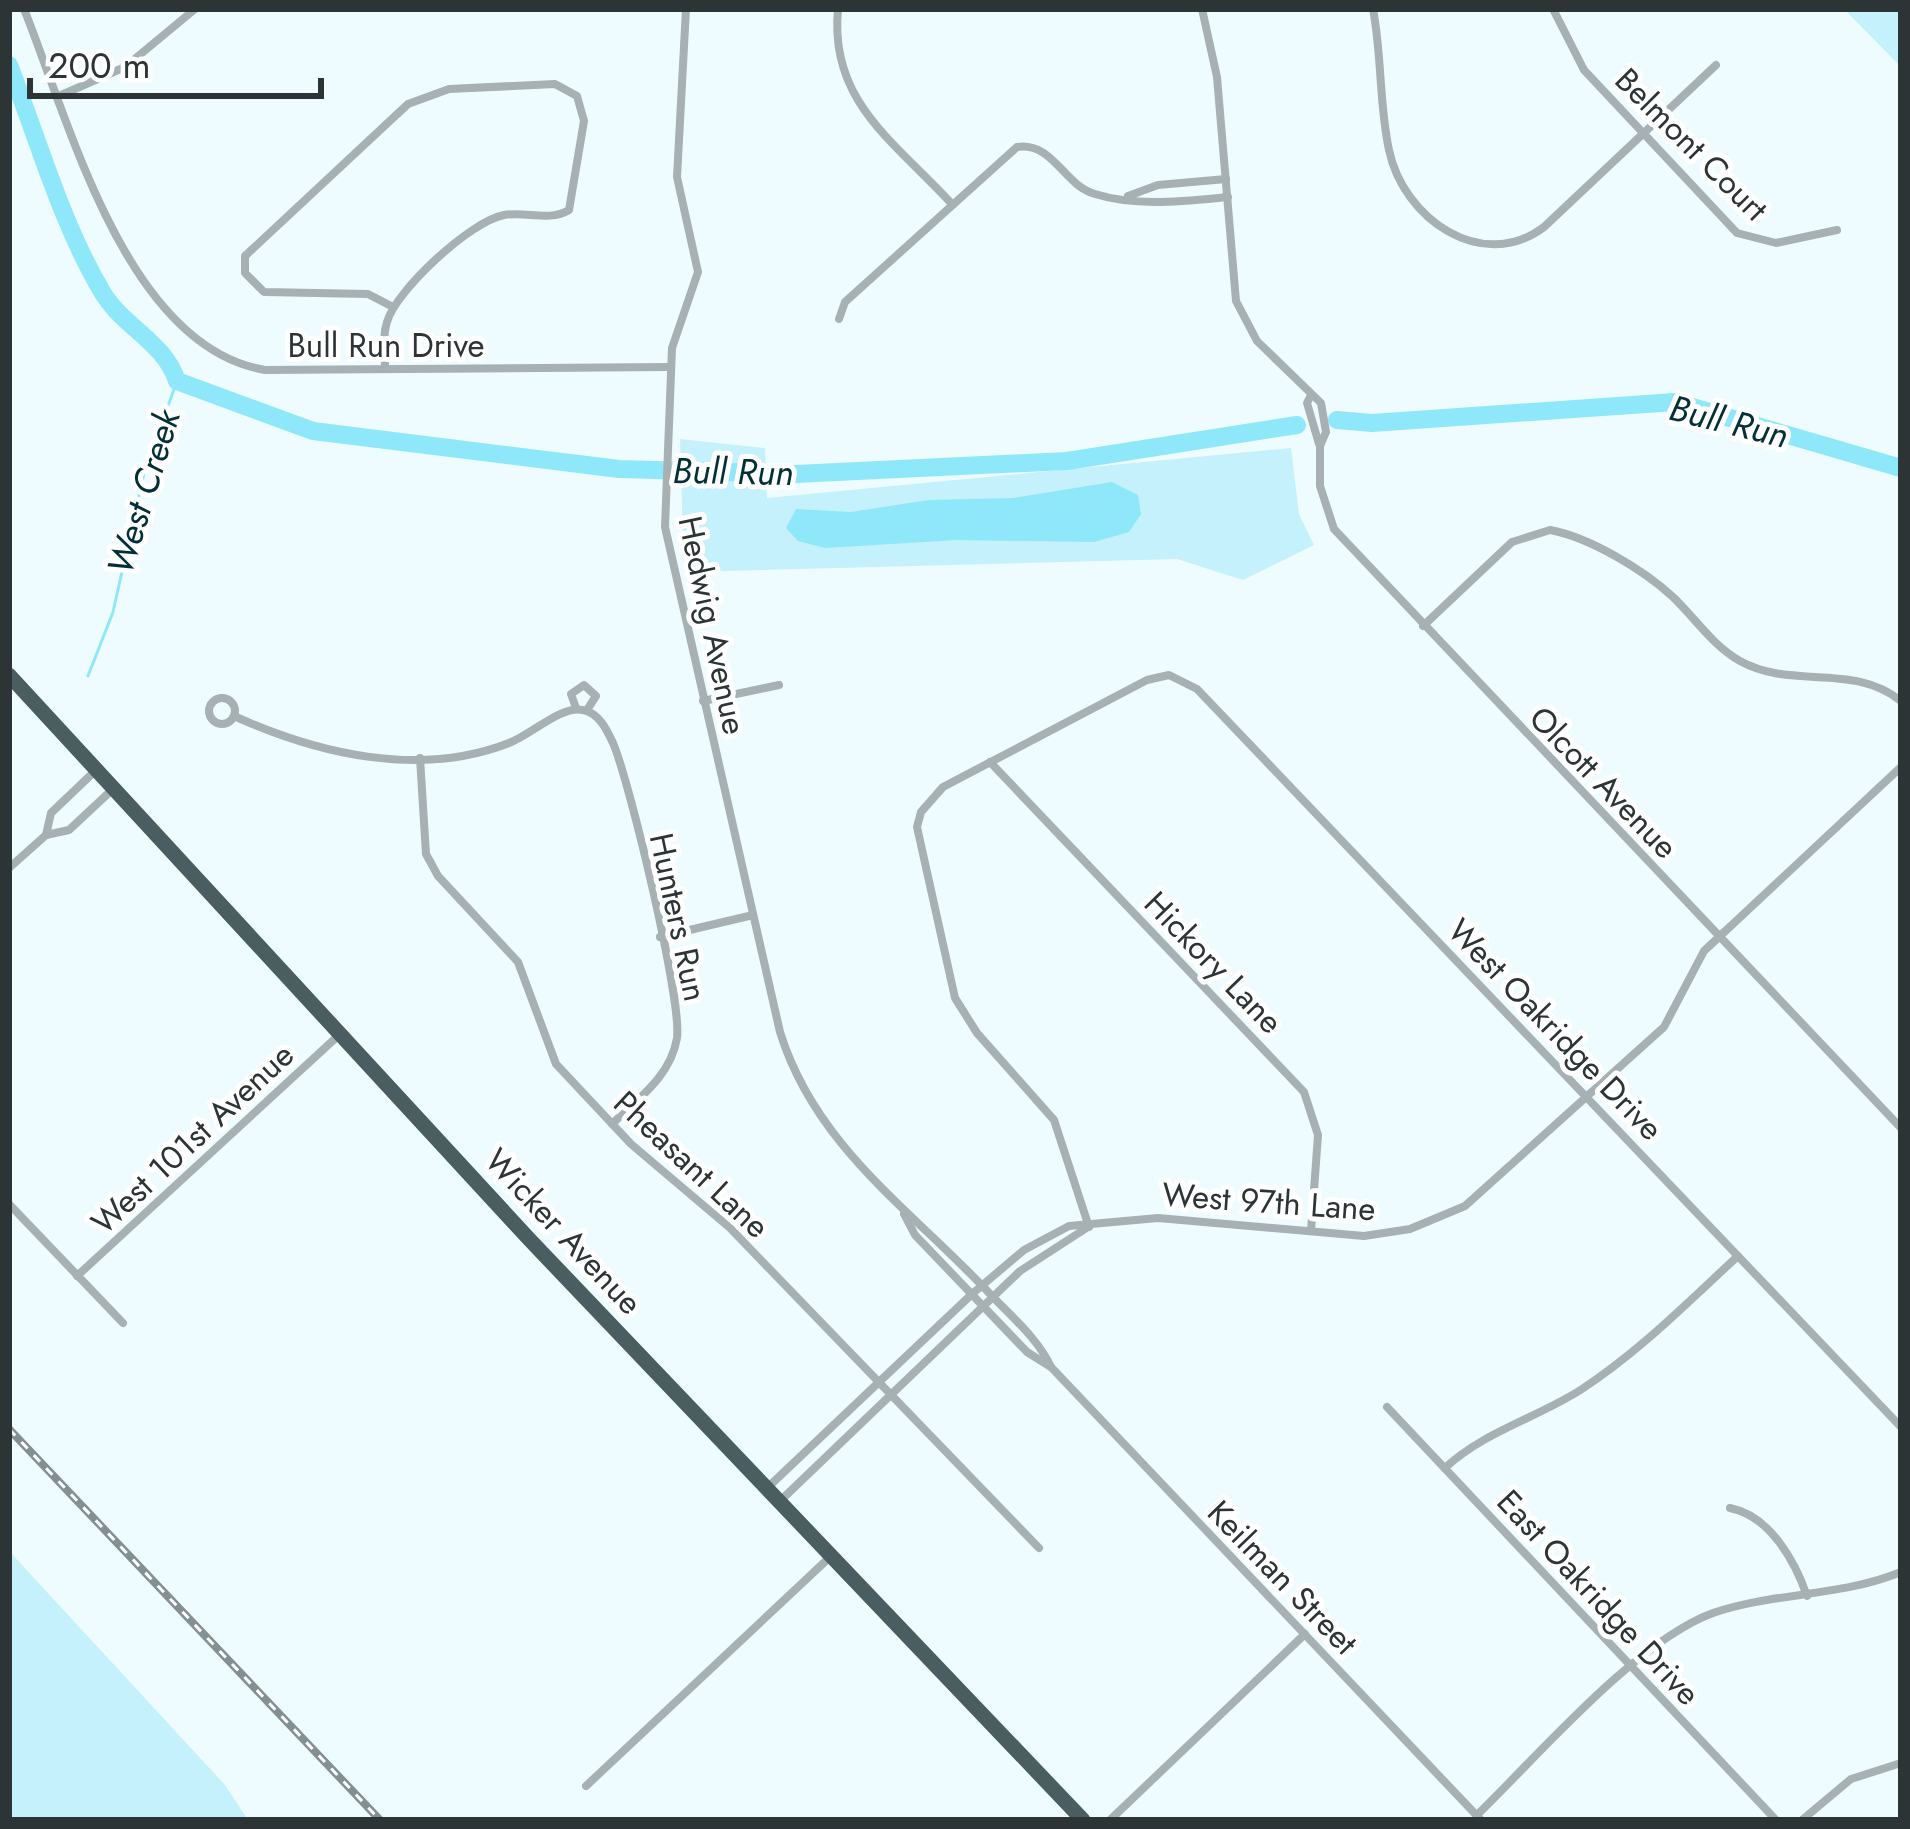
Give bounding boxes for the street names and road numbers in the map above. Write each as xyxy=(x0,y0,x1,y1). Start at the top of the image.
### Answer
street label: Belmont Court xyxy=(1605,57,1779,231)
street label: Bull Run Drive xyxy=(287,322,485,369)
street label: Hedwig Avenue xyxy=(666,512,759,739)
street label: Olcott Avenue xyxy=(1519,696,1689,869)
street label: Hunters Run xyxy=(638,829,719,1006)
street label: Hickory Lane xyxy=(1134,881,1294,1044)
street label: West Oakridge Drive xyxy=(1437,908,1674,1151)
street label: West 101st Avenue xyxy=(81,1032,304,1245)
street label: Pheasant Lane xyxy=(603,1080,780,1249)
street label: Wicker Avenue xyxy=(474,1138,653,1325)
street label: West 97th Lane xyxy=(1161,1171,1377,1232)
street label: East Oakridge Drive xyxy=(1486,1479,1711,1716)
street label: Keilman Street xyxy=(1197,1490,1369,1665)

